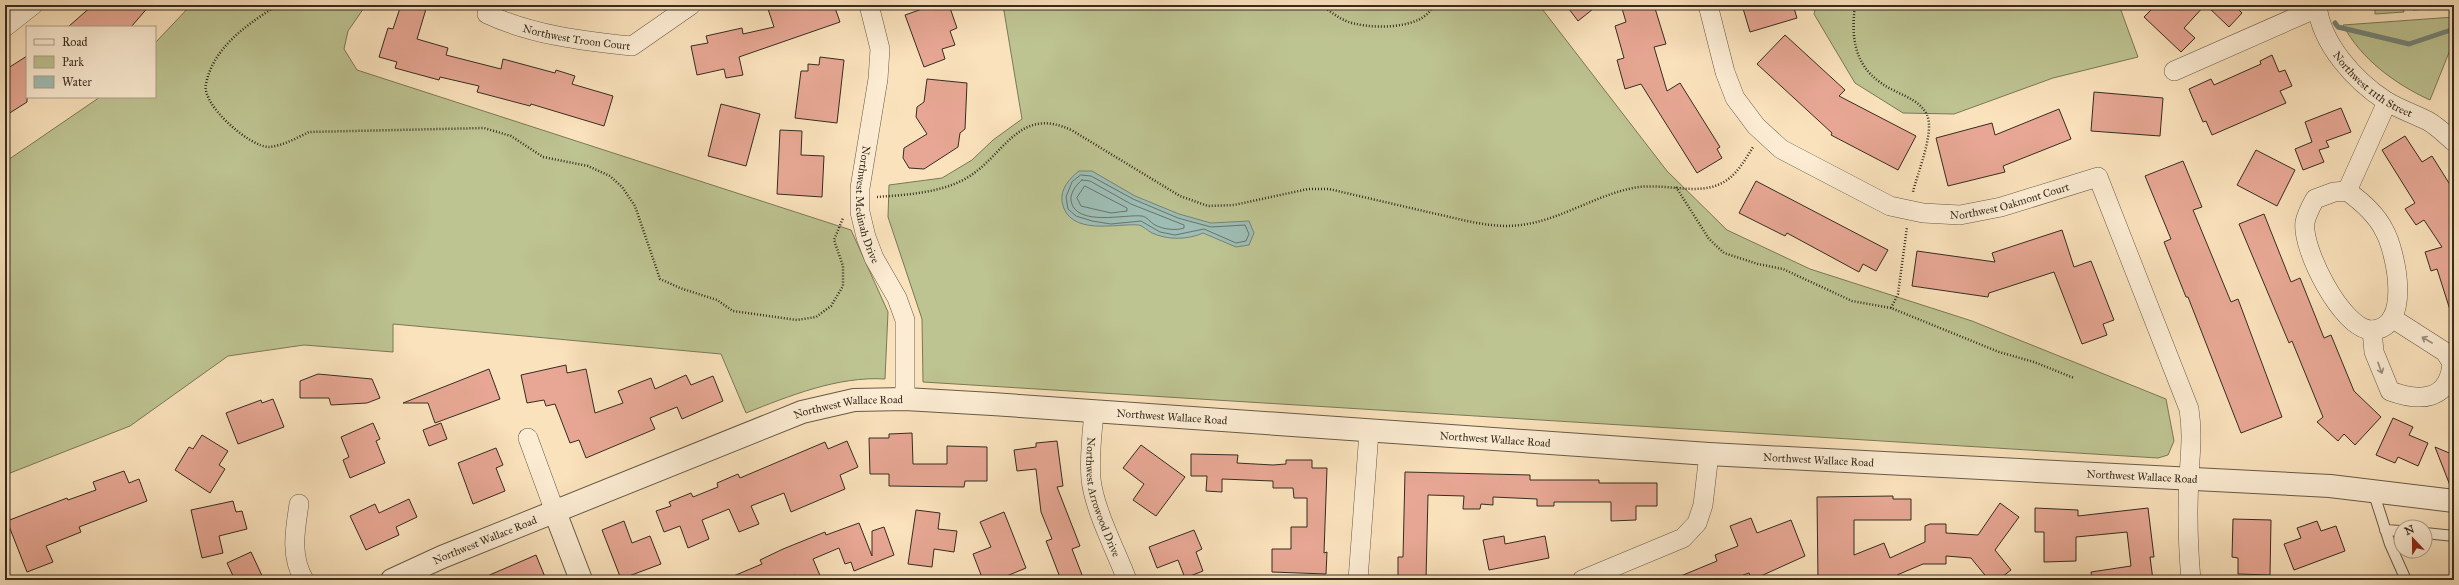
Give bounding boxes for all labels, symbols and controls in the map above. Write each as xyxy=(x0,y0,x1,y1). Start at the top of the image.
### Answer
street label: Northwest Troon Court xyxy=(521,21,631,52)
legend xyxy=(26,26,156,98)
text: Road xyxy=(62,35,88,49)
street label: Northwest 11th Street xyxy=(2330,49,2415,120)
text: Park xyxy=(62,55,84,69)
text: Water xyxy=(62,75,92,89)
street label: Northwest Medinah Drive xyxy=(853,145,882,266)
street label: Northwest Oakmont Court xyxy=(1949,180,2071,222)
one-way arrow xyxy=(2421,336,2433,344)
one-way arrow xyxy=(2376,361,2384,373)
street label: Northwest Wallace Road xyxy=(792,393,904,421)
street label: Northwest Wallace Road xyxy=(1116,406,1228,427)
street label: Northwest Wallace Road xyxy=(1439,429,1551,449)
street label: Northwest Arrowood Drive xyxy=(1084,436,1123,559)
street label: Northwest Wallace Road xyxy=(1763,450,1875,469)
street label: Northwest Wallace Road xyxy=(2086,467,2198,486)
street label: Northwest Wallace Road xyxy=(431,513,539,567)
north arrow xyxy=(2393,519,2433,559)
text: N xyxy=(2403,522,2417,538)

